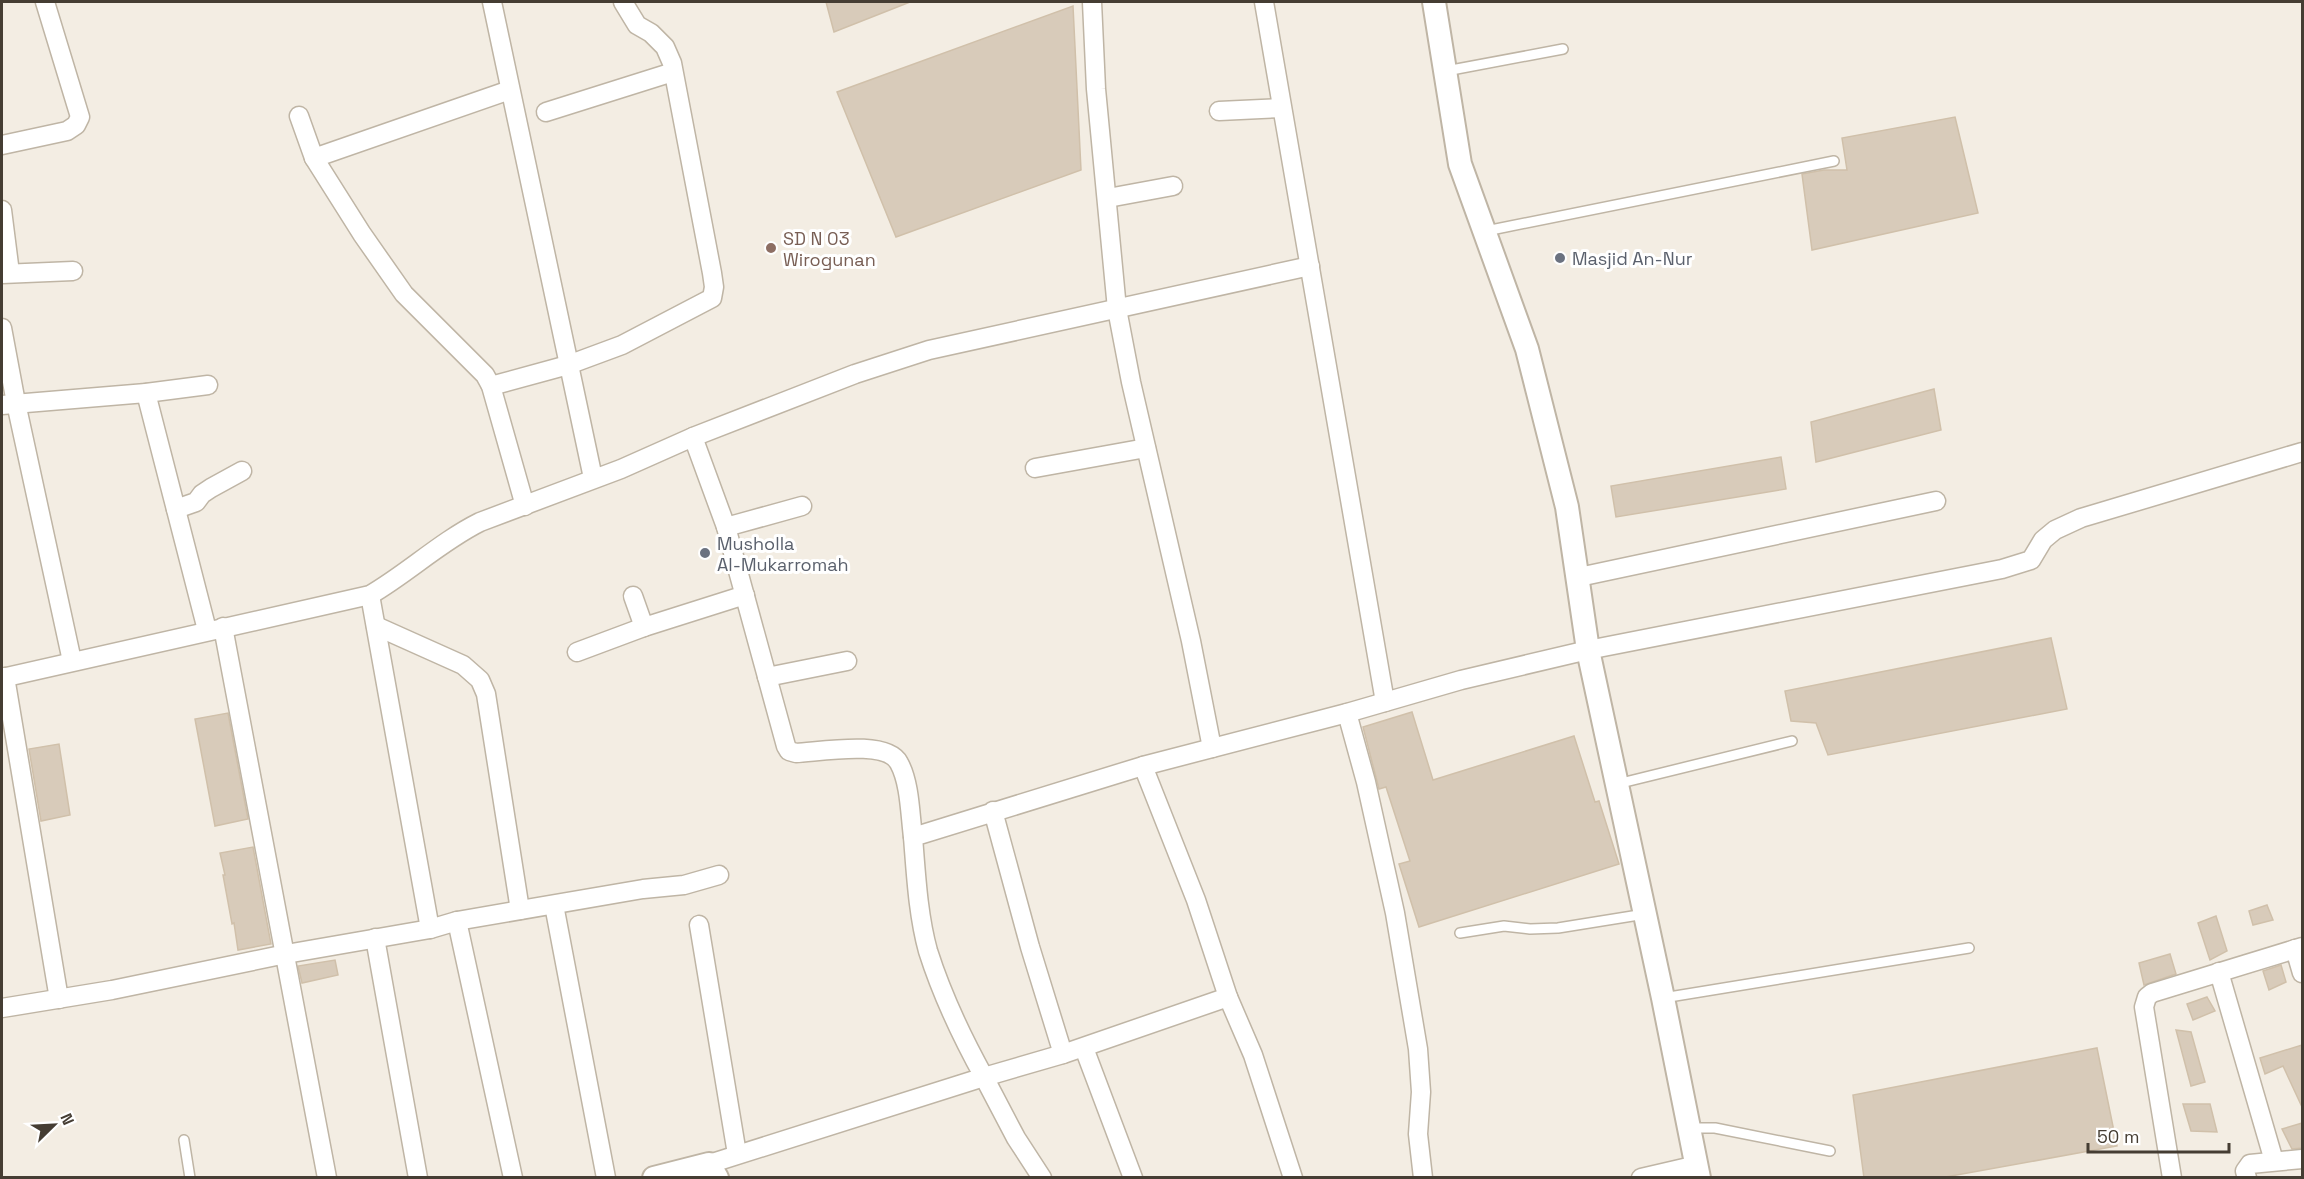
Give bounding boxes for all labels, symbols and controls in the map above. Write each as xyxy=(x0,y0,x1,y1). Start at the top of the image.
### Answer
place label: SD N 03 Wirogunan xyxy=(783,227,876,271)
marker: SD N 03 Wirogunan xyxy=(764,241,778,255)
place label: Masjid An-Nur xyxy=(1572,247,1693,270)
marker: Masjid An-Nur xyxy=(1553,251,1567,265)
place label: Musholla Al-Mukarromah xyxy=(717,532,849,576)
marker: Musholla Al-Mukarromah xyxy=(698,546,712,560)
north arrow xyxy=(24,1095,84,1155)
text: N xyxy=(55,1110,79,1128)
scale bar xyxy=(2088,1116,2229,1154)
text: 50 m xyxy=(2097,1125,2139,1148)

